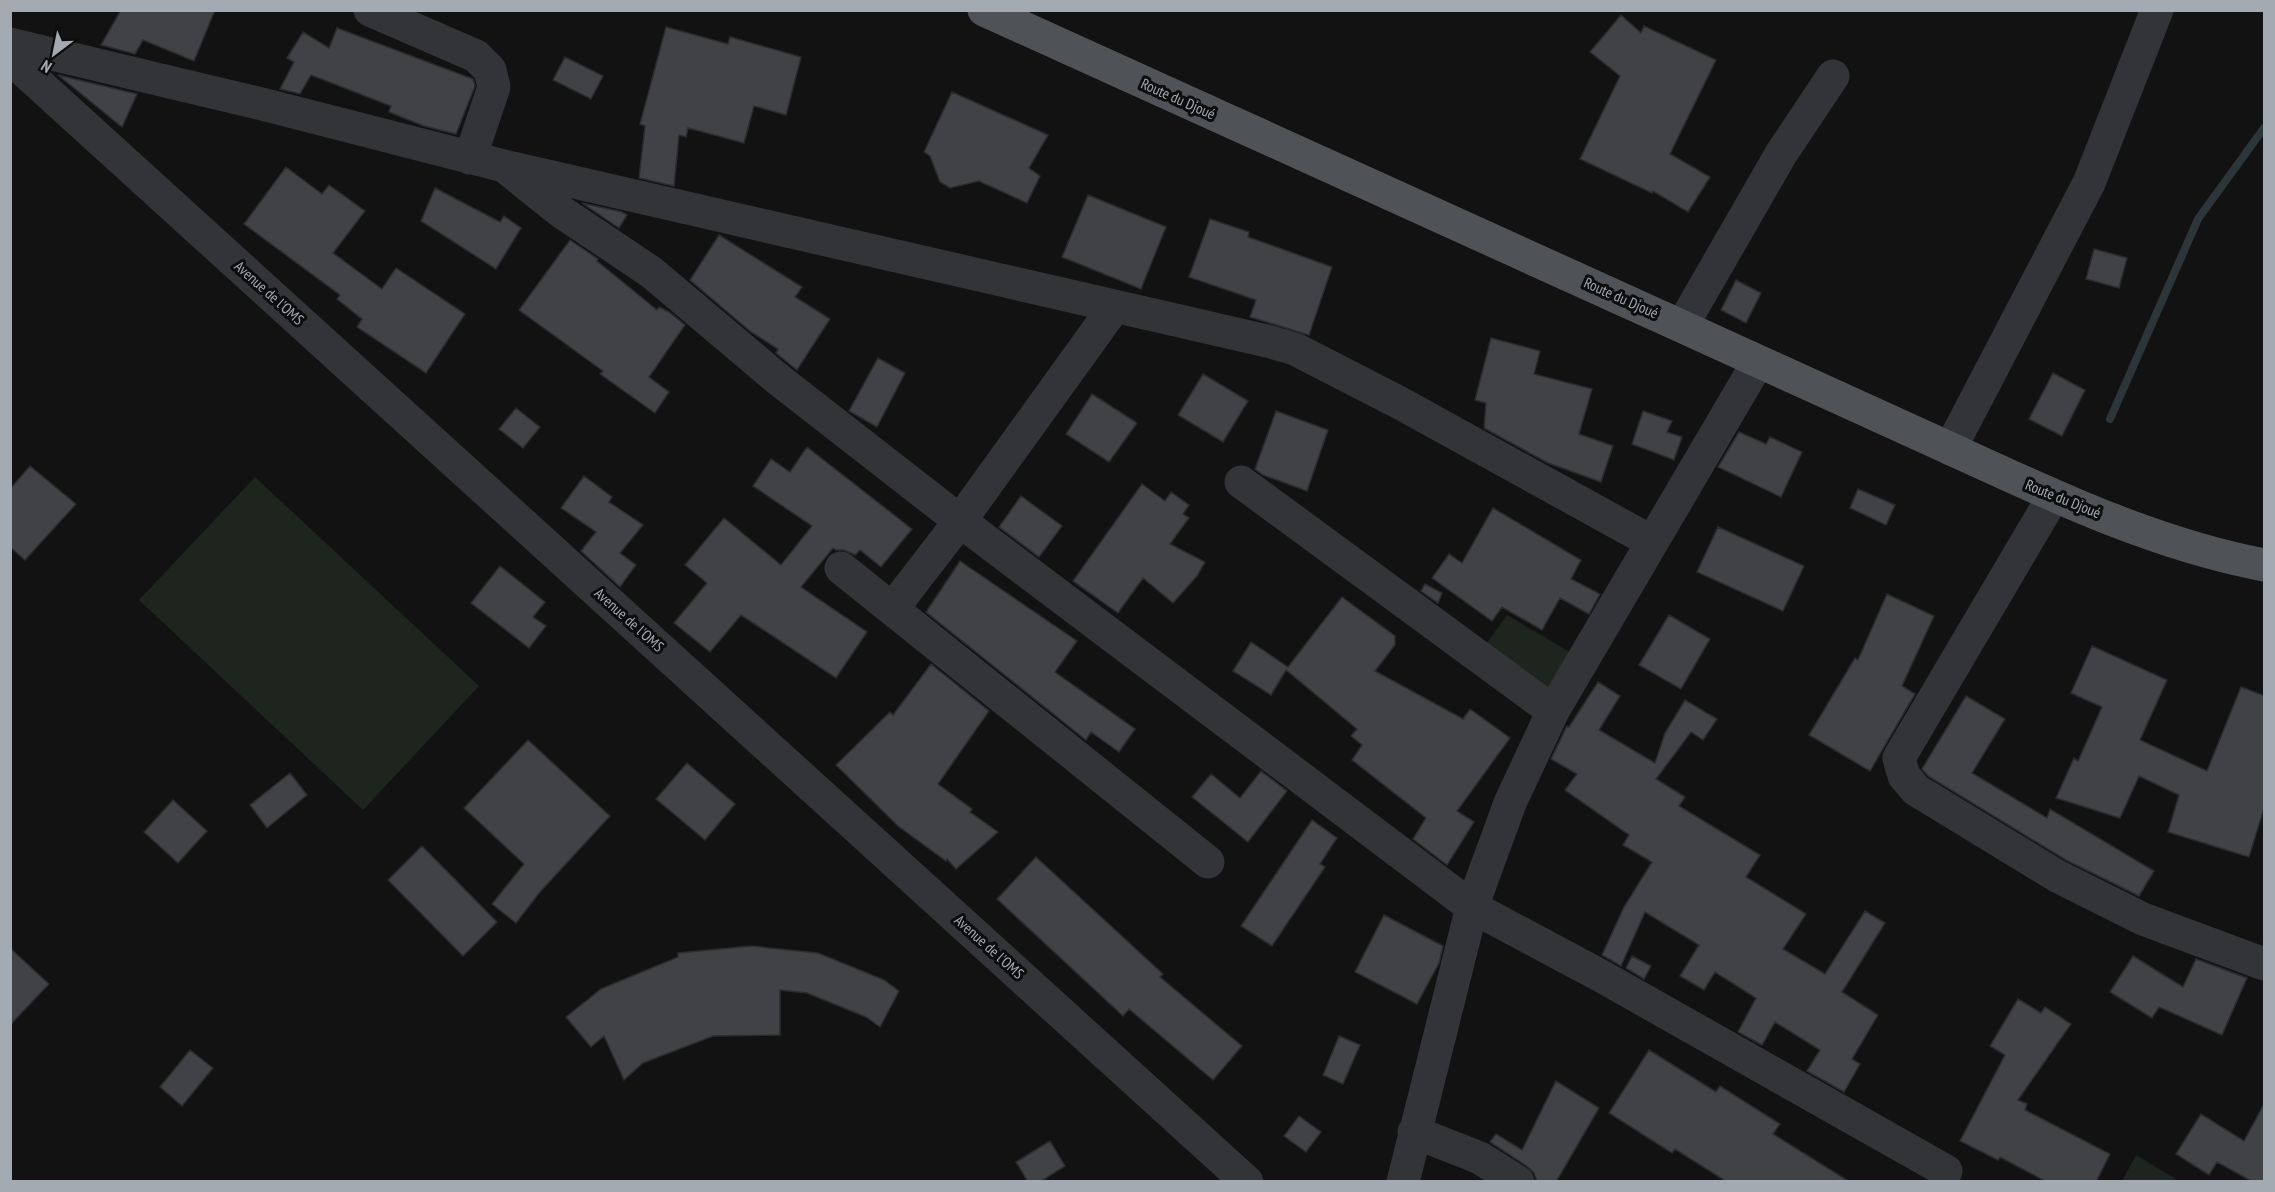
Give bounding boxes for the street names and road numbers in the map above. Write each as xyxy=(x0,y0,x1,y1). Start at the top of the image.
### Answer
street label: Route du Djoué xyxy=(1138,74,1218,123)
street label: Avenue de l'OMS xyxy=(231,256,308,329)
street label: Route du Djoué xyxy=(1581,273,1661,322)
street label: Route du Djoué xyxy=(2023,475,2104,522)
street label: Avenue de l'OMS xyxy=(591,583,668,656)
street label: Avenue de l'OMS xyxy=(951,910,1028,983)

